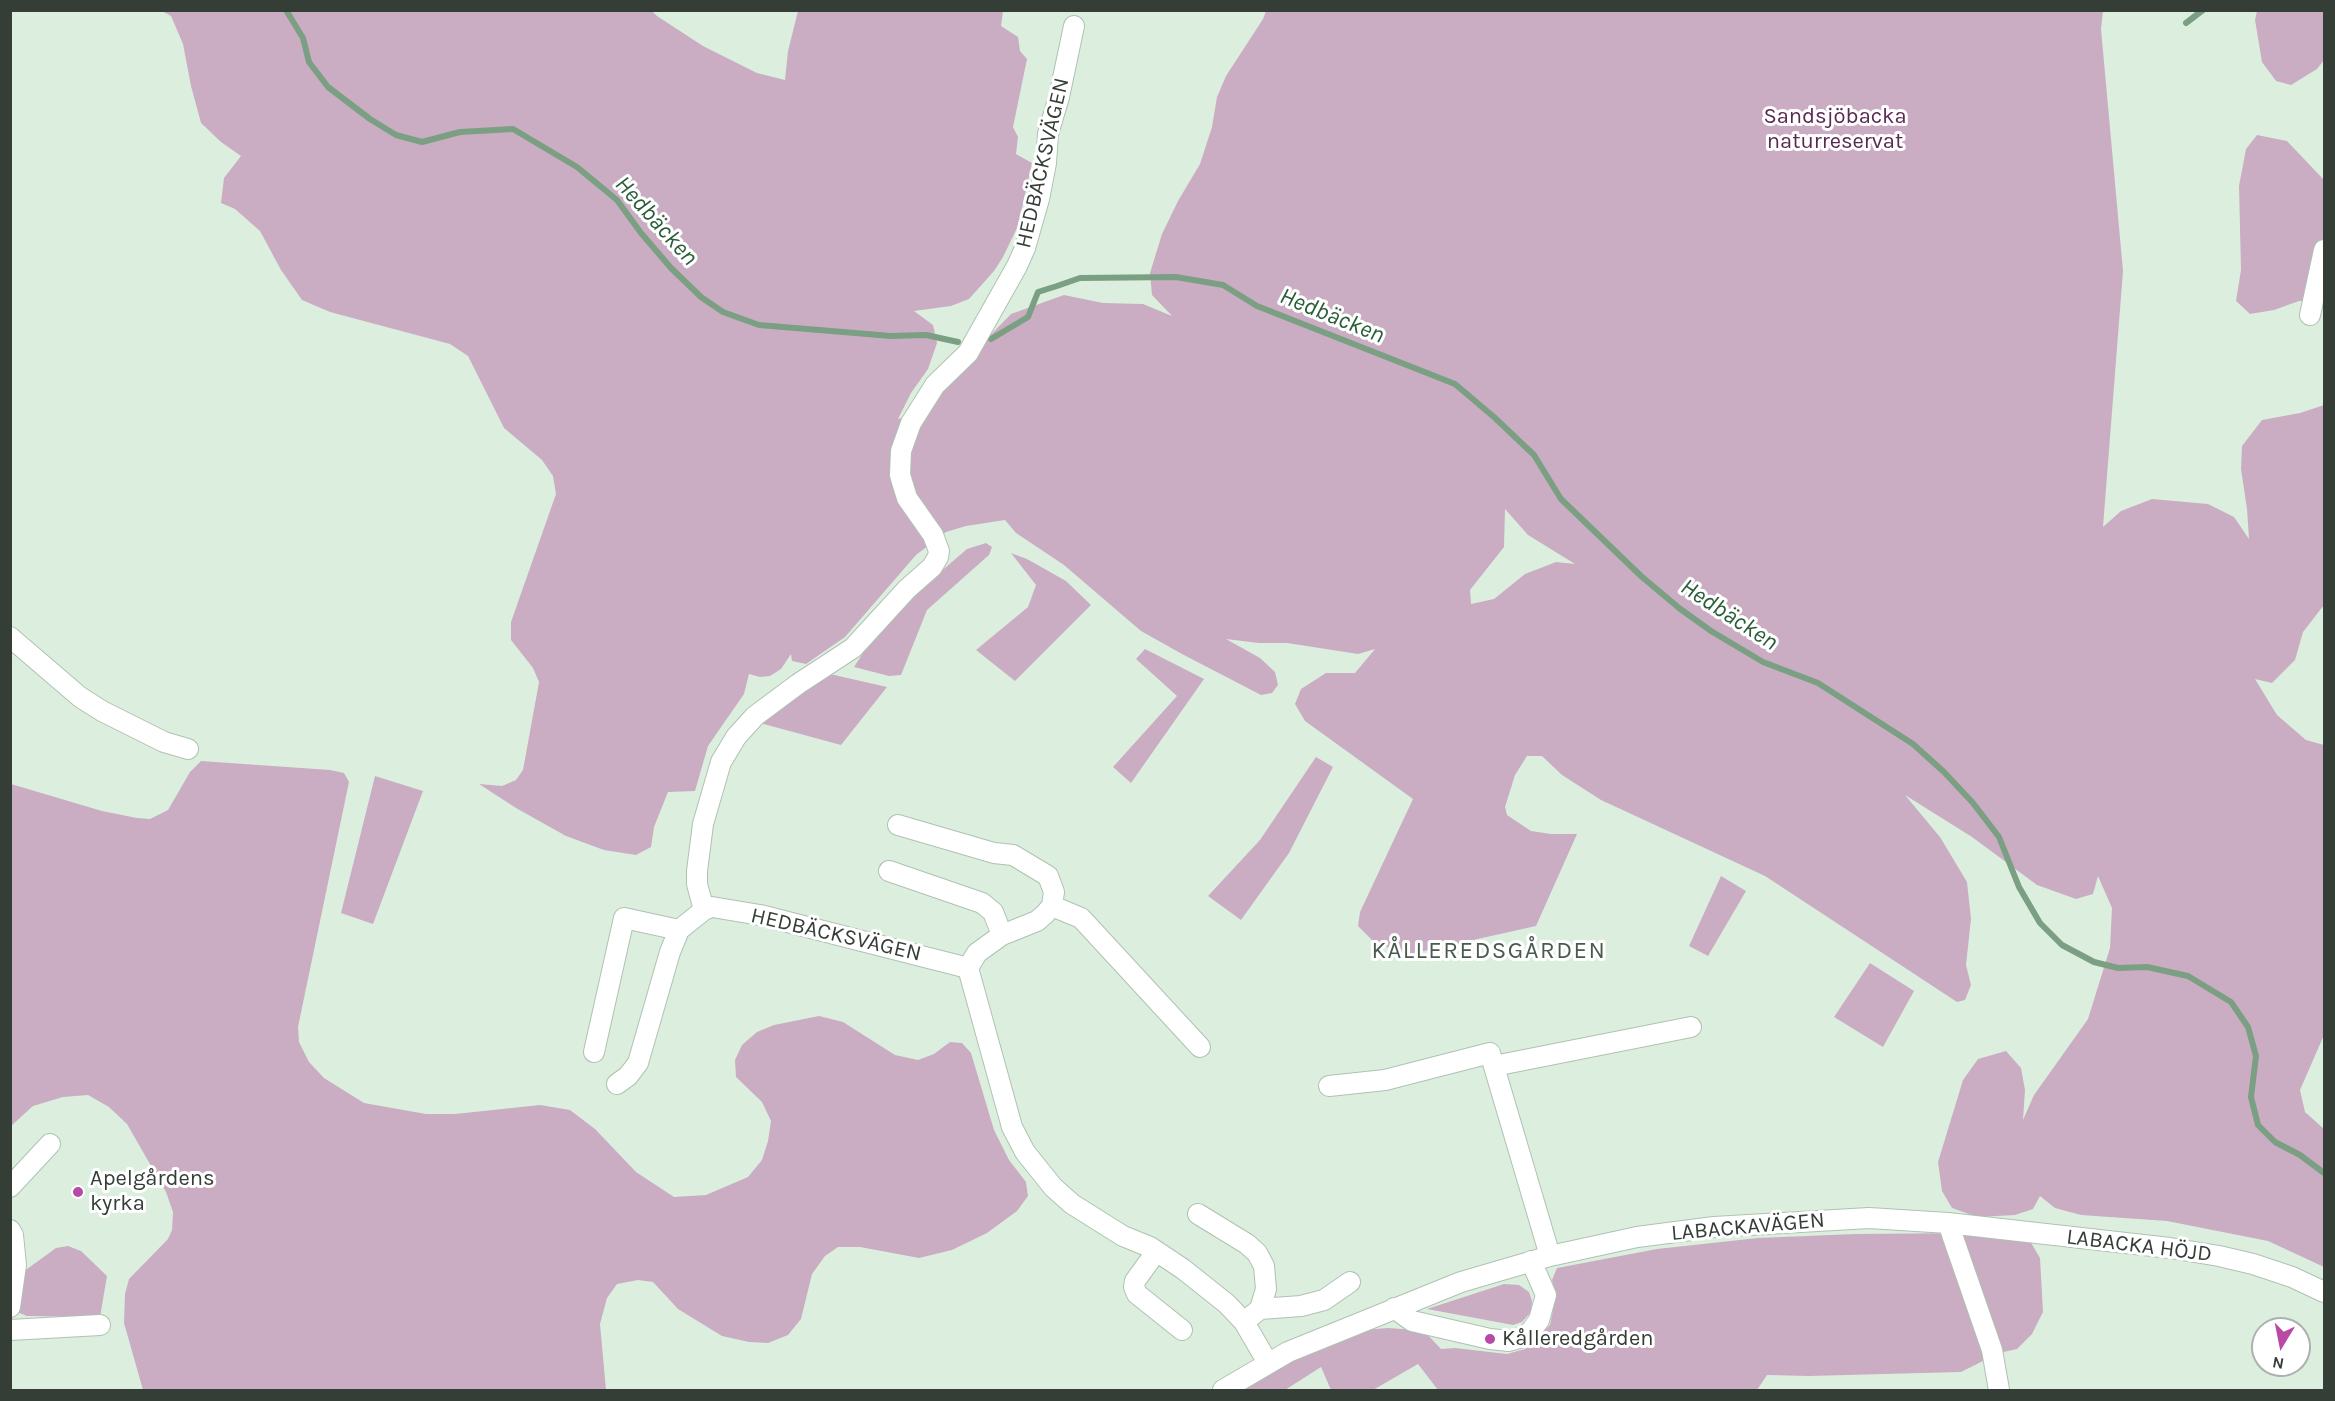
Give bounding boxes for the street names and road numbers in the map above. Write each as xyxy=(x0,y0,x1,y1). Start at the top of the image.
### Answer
street label: HEDBÄCKSVÄGEN xyxy=(1011,75,1075,251)
street label: HEDBÄCKSVÄGEN xyxy=(748,903,924,967)
street label: LABACKAVÄGEN xyxy=(1670,1207,1826,1247)
street label: LABACKA HÖJD xyxy=(2065,1224,2213,1268)

